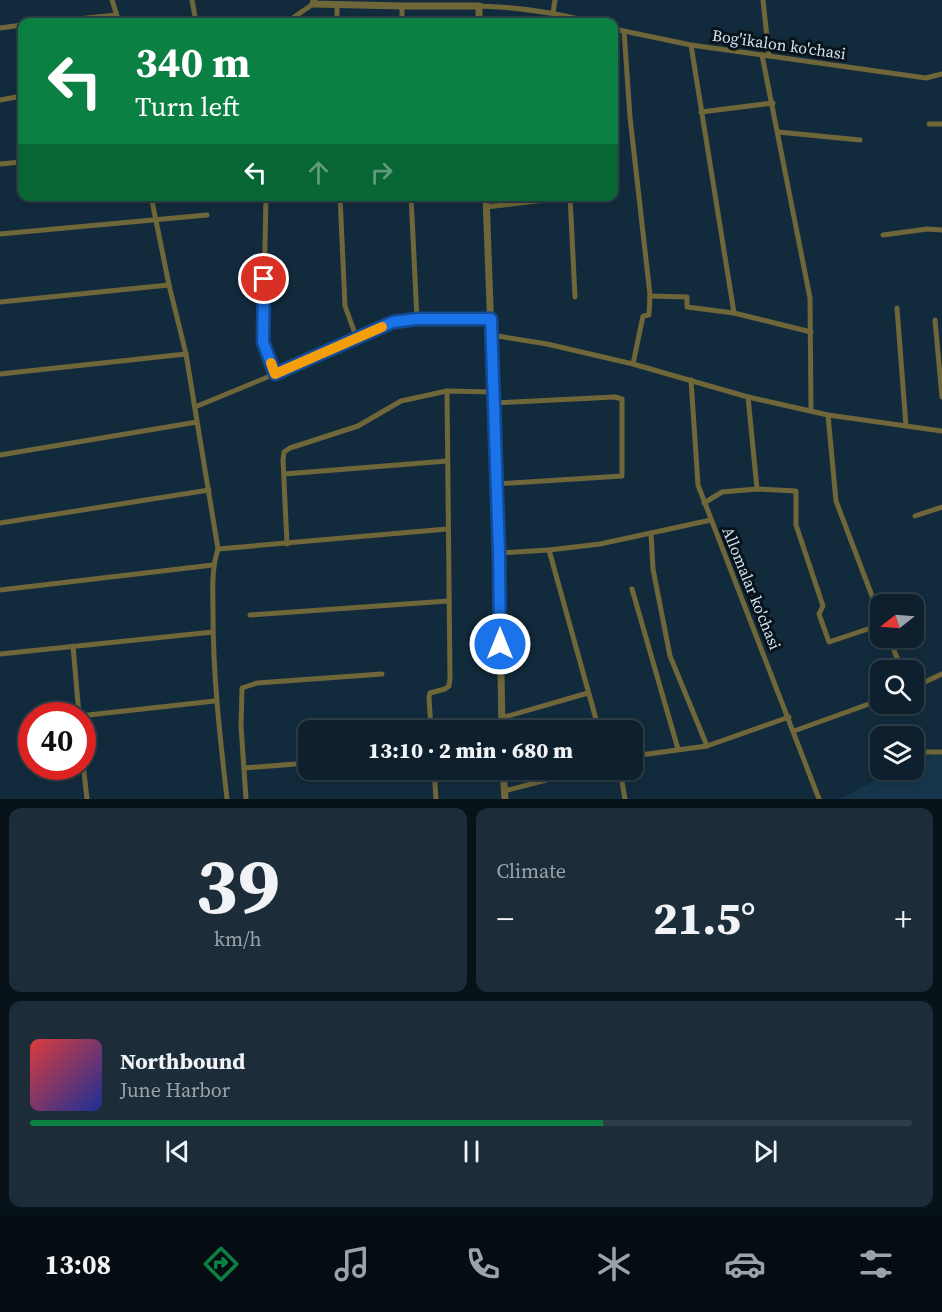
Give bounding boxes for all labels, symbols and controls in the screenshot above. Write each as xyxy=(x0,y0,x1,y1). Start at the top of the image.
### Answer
street label: Bog'ikalon ko'chasi xyxy=(711,24,848,64)
text: 340 m xyxy=(135,33,250,91)
icon: left xyxy=(36,42,114,120)
text: Turn left xyxy=(135,88,239,125)
icon: left xyxy=(239,156,272,189)
icon: ahead xyxy=(302,156,335,189)
icon: right xyxy=(365,156,398,189)
pin xyxy=(238,253,289,304)
icon: arrive xyxy=(247,262,280,295)
street label: Allomalar ko'chasi xyxy=(717,523,787,653)
north arrow xyxy=(870,594,924,648)
map controls xyxy=(870,594,924,780)
position arrow xyxy=(468,612,532,676)
button: search xyxy=(870,660,924,714)
speed limit sign: 40 xyxy=(18,702,96,780)
button: layers xyxy=(870,726,924,780)
text: 13:10 · 2 min · 680 m xyxy=(368,735,573,765)
text: 39 xyxy=(195,832,280,939)
text: Climate xyxy=(497,857,566,885)
text: 21.5° xyxy=(653,887,756,949)
text: − xyxy=(497,896,514,941)
text: + xyxy=(895,896,912,941)
text: km/h xyxy=(214,925,262,953)
text: Northbound xyxy=(120,1046,245,1076)
text: June Harbor xyxy=(120,1076,230,1104)
icon: previous xyxy=(161,1135,194,1168)
icon: pause xyxy=(455,1135,488,1168)
icon: next xyxy=(749,1135,782,1168)
icon: directions xyxy=(200,1243,242,1285)
icon: music xyxy=(331,1243,373,1285)
icon: phone xyxy=(462,1243,504,1285)
icon: climate xyxy=(593,1243,635,1285)
icon: car xyxy=(724,1243,766,1285)
icon: filters xyxy=(855,1243,897,1285)
text: 13:08 xyxy=(45,1246,111,1283)

